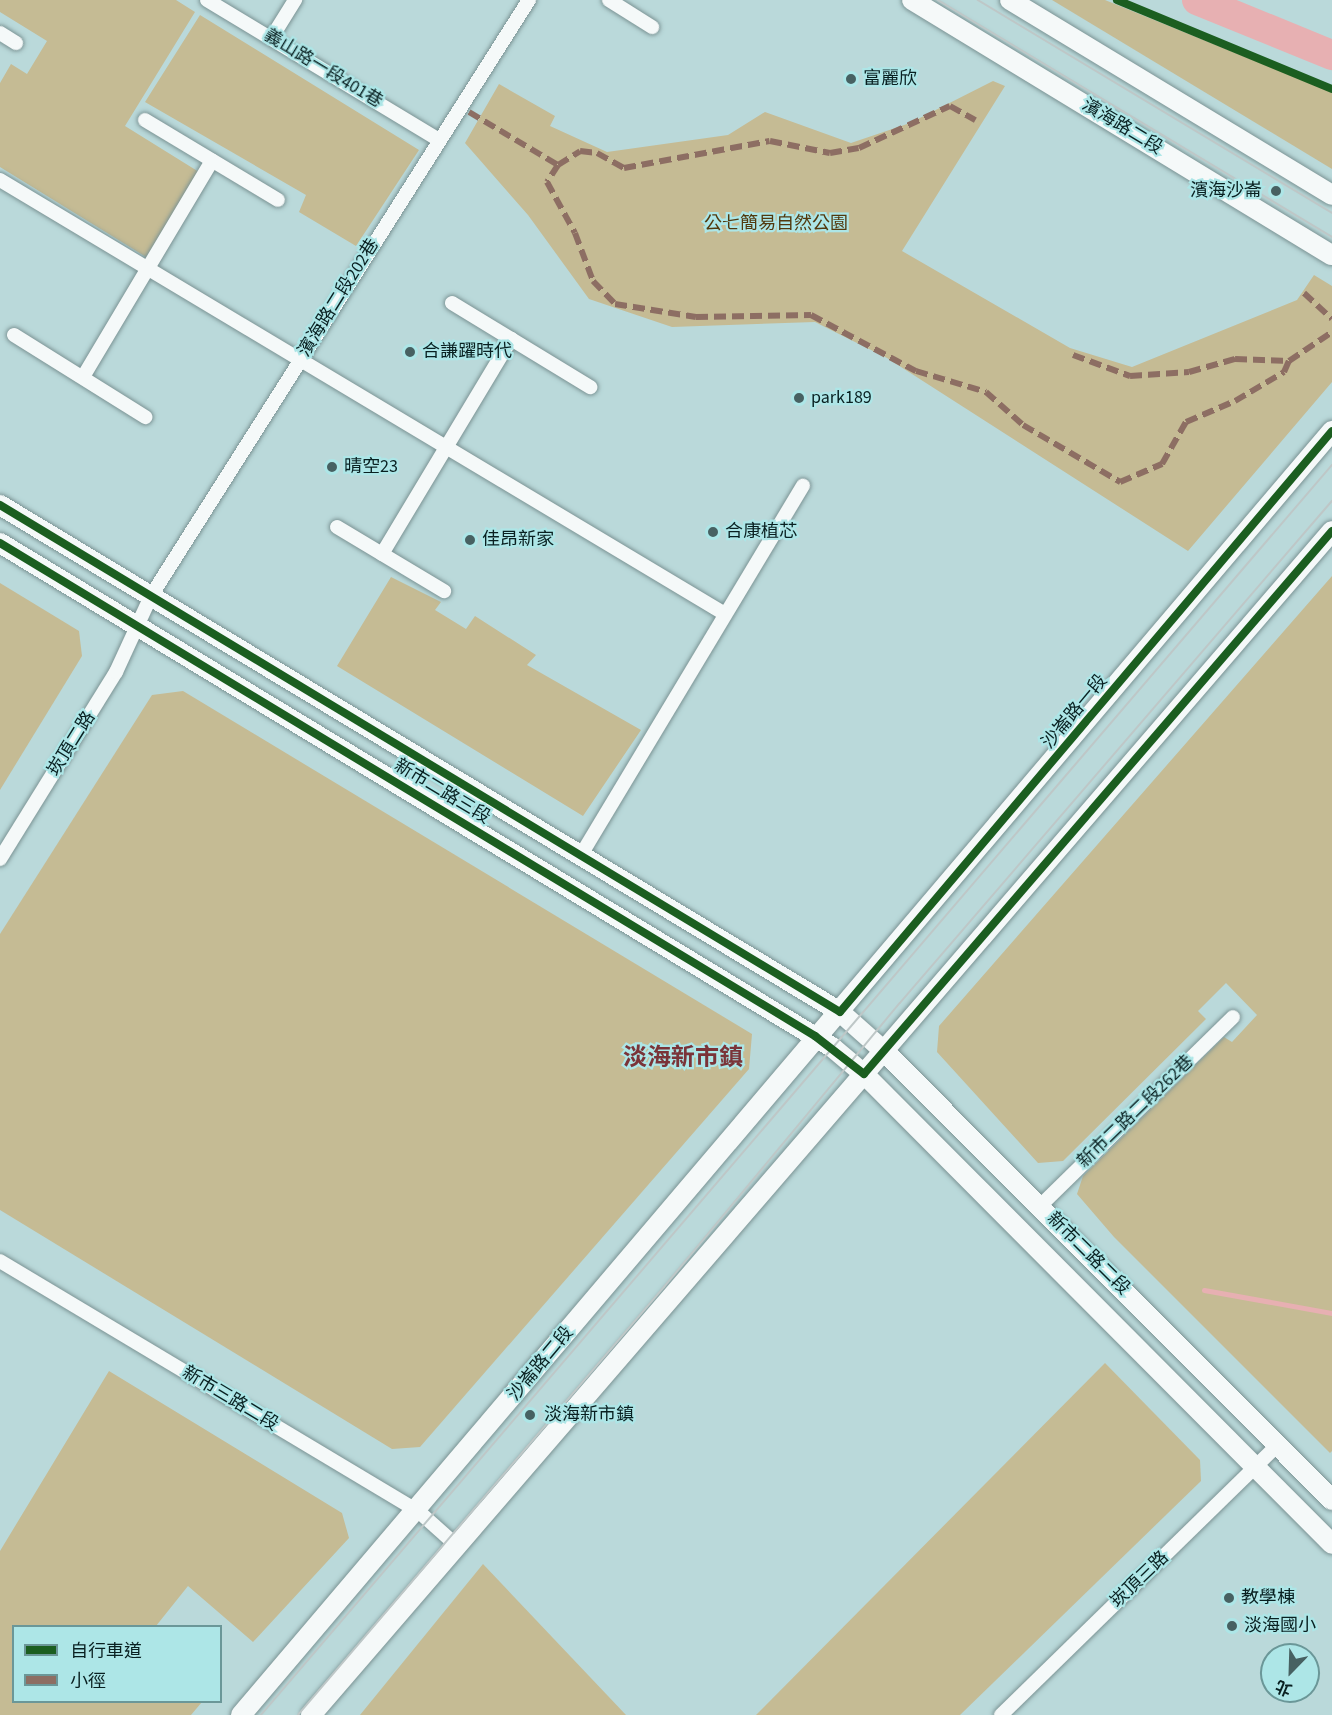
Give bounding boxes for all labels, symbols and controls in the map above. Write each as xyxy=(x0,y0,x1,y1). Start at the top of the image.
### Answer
street label: 義山路一段401巷 xyxy=(260,25,386,113)
place label: 富麗欣 xyxy=(863,68,917,90)
marker: 富麗欣 xyxy=(844,72,858,86)
street label: 濱海路二段 xyxy=(1078,95,1166,159)
place label: 濱海沙崙 xyxy=(1190,180,1262,202)
marker: 濱海沙崙 xyxy=(1267,182,1285,200)
park label: 公七簡易自然公園 xyxy=(704,213,848,235)
street label: 濱海路二段202巷 xyxy=(294,235,384,361)
place label: 合謙躍時代 xyxy=(422,341,512,363)
marker: 合謙躍時代 xyxy=(403,345,417,359)
place label: park189 xyxy=(811,387,872,409)
marker: park189 xyxy=(792,391,806,405)
place label: 晴空23 xyxy=(344,456,398,478)
marker: 晴空23 xyxy=(325,460,339,474)
place label: 合康植芯 xyxy=(725,521,797,543)
marker: 合康植芯 xyxy=(706,525,720,539)
place label: 佳昂新家 xyxy=(482,529,554,551)
marker: 佳昂新家 xyxy=(463,533,477,547)
street label: 沙崙路一段 xyxy=(1038,671,1112,753)
street label: 崁頂二路 xyxy=(44,708,100,780)
street label: 新市二路三段 xyxy=(390,755,494,829)
district label: 淡海新市鎮 xyxy=(623,1044,743,1072)
street label: 新市二路二段262巷 xyxy=(1074,1051,1198,1173)
street label: 新市二路二段 xyxy=(1042,1208,1134,1300)
street label: 沙崙路二段 xyxy=(504,1323,578,1405)
street label: 新市三路二段 xyxy=(178,1362,282,1436)
place label: 淡海新市鎮 xyxy=(544,1404,634,1426)
marker: 淡海新市鎮 xyxy=(521,1406,539,1424)
street label: 崁頂三路 xyxy=(1107,1547,1173,1613)
place label: 教學棟 xyxy=(1241,1587,1295,1609)
marker: 教學棟 xyxy=(1222,1591,1236,1605)
place label: 淡海國小 xyxy=(1244,1615,1316,1637)
marker: 淡海國小 xyxy=(1225,1619,1239,1633)
legend xyxy=(12,1625,222,1703)
text: 自行車道 xyxy=(70,1639,142,1664)
north arrow xyxy=(1260,1643,1320,1703)
text: 小徑 xyxy=(70,1669,106,1694)
text: 北 xyxy=(1272,1674,1295,1701)

